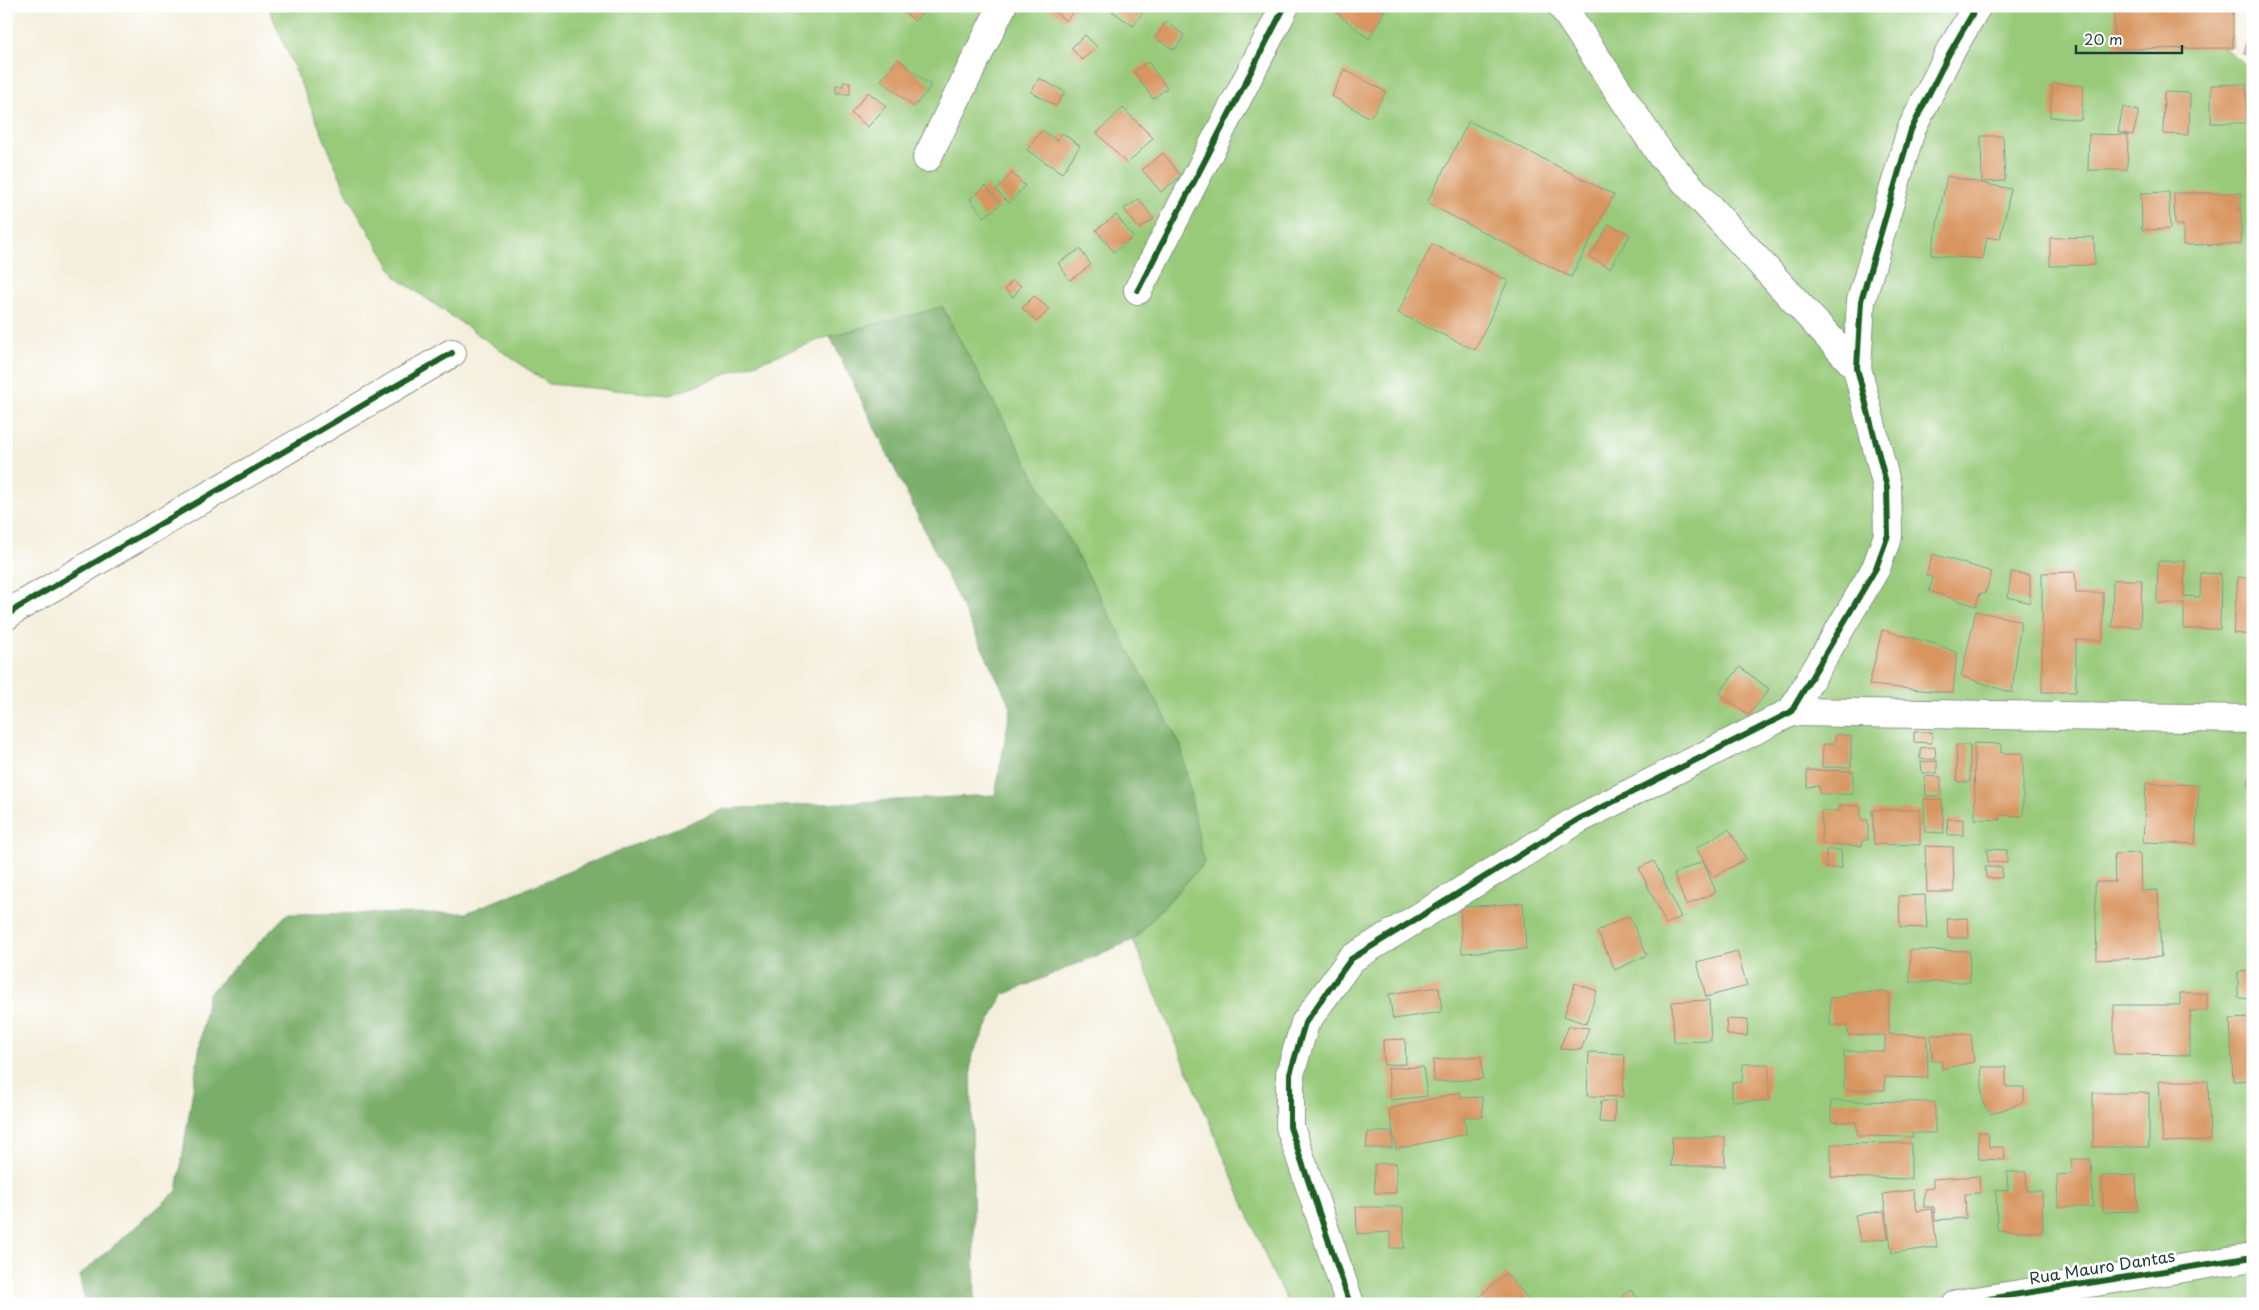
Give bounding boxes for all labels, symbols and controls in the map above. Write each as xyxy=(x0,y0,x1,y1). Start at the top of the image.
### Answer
scale bar xyxy=(2076,22,2183,54)
text: 20 m xyxy=(2084,27,2123,50)
street label: Rua Mauro Dantas xyxy=(2027,1243,2176,1289)

